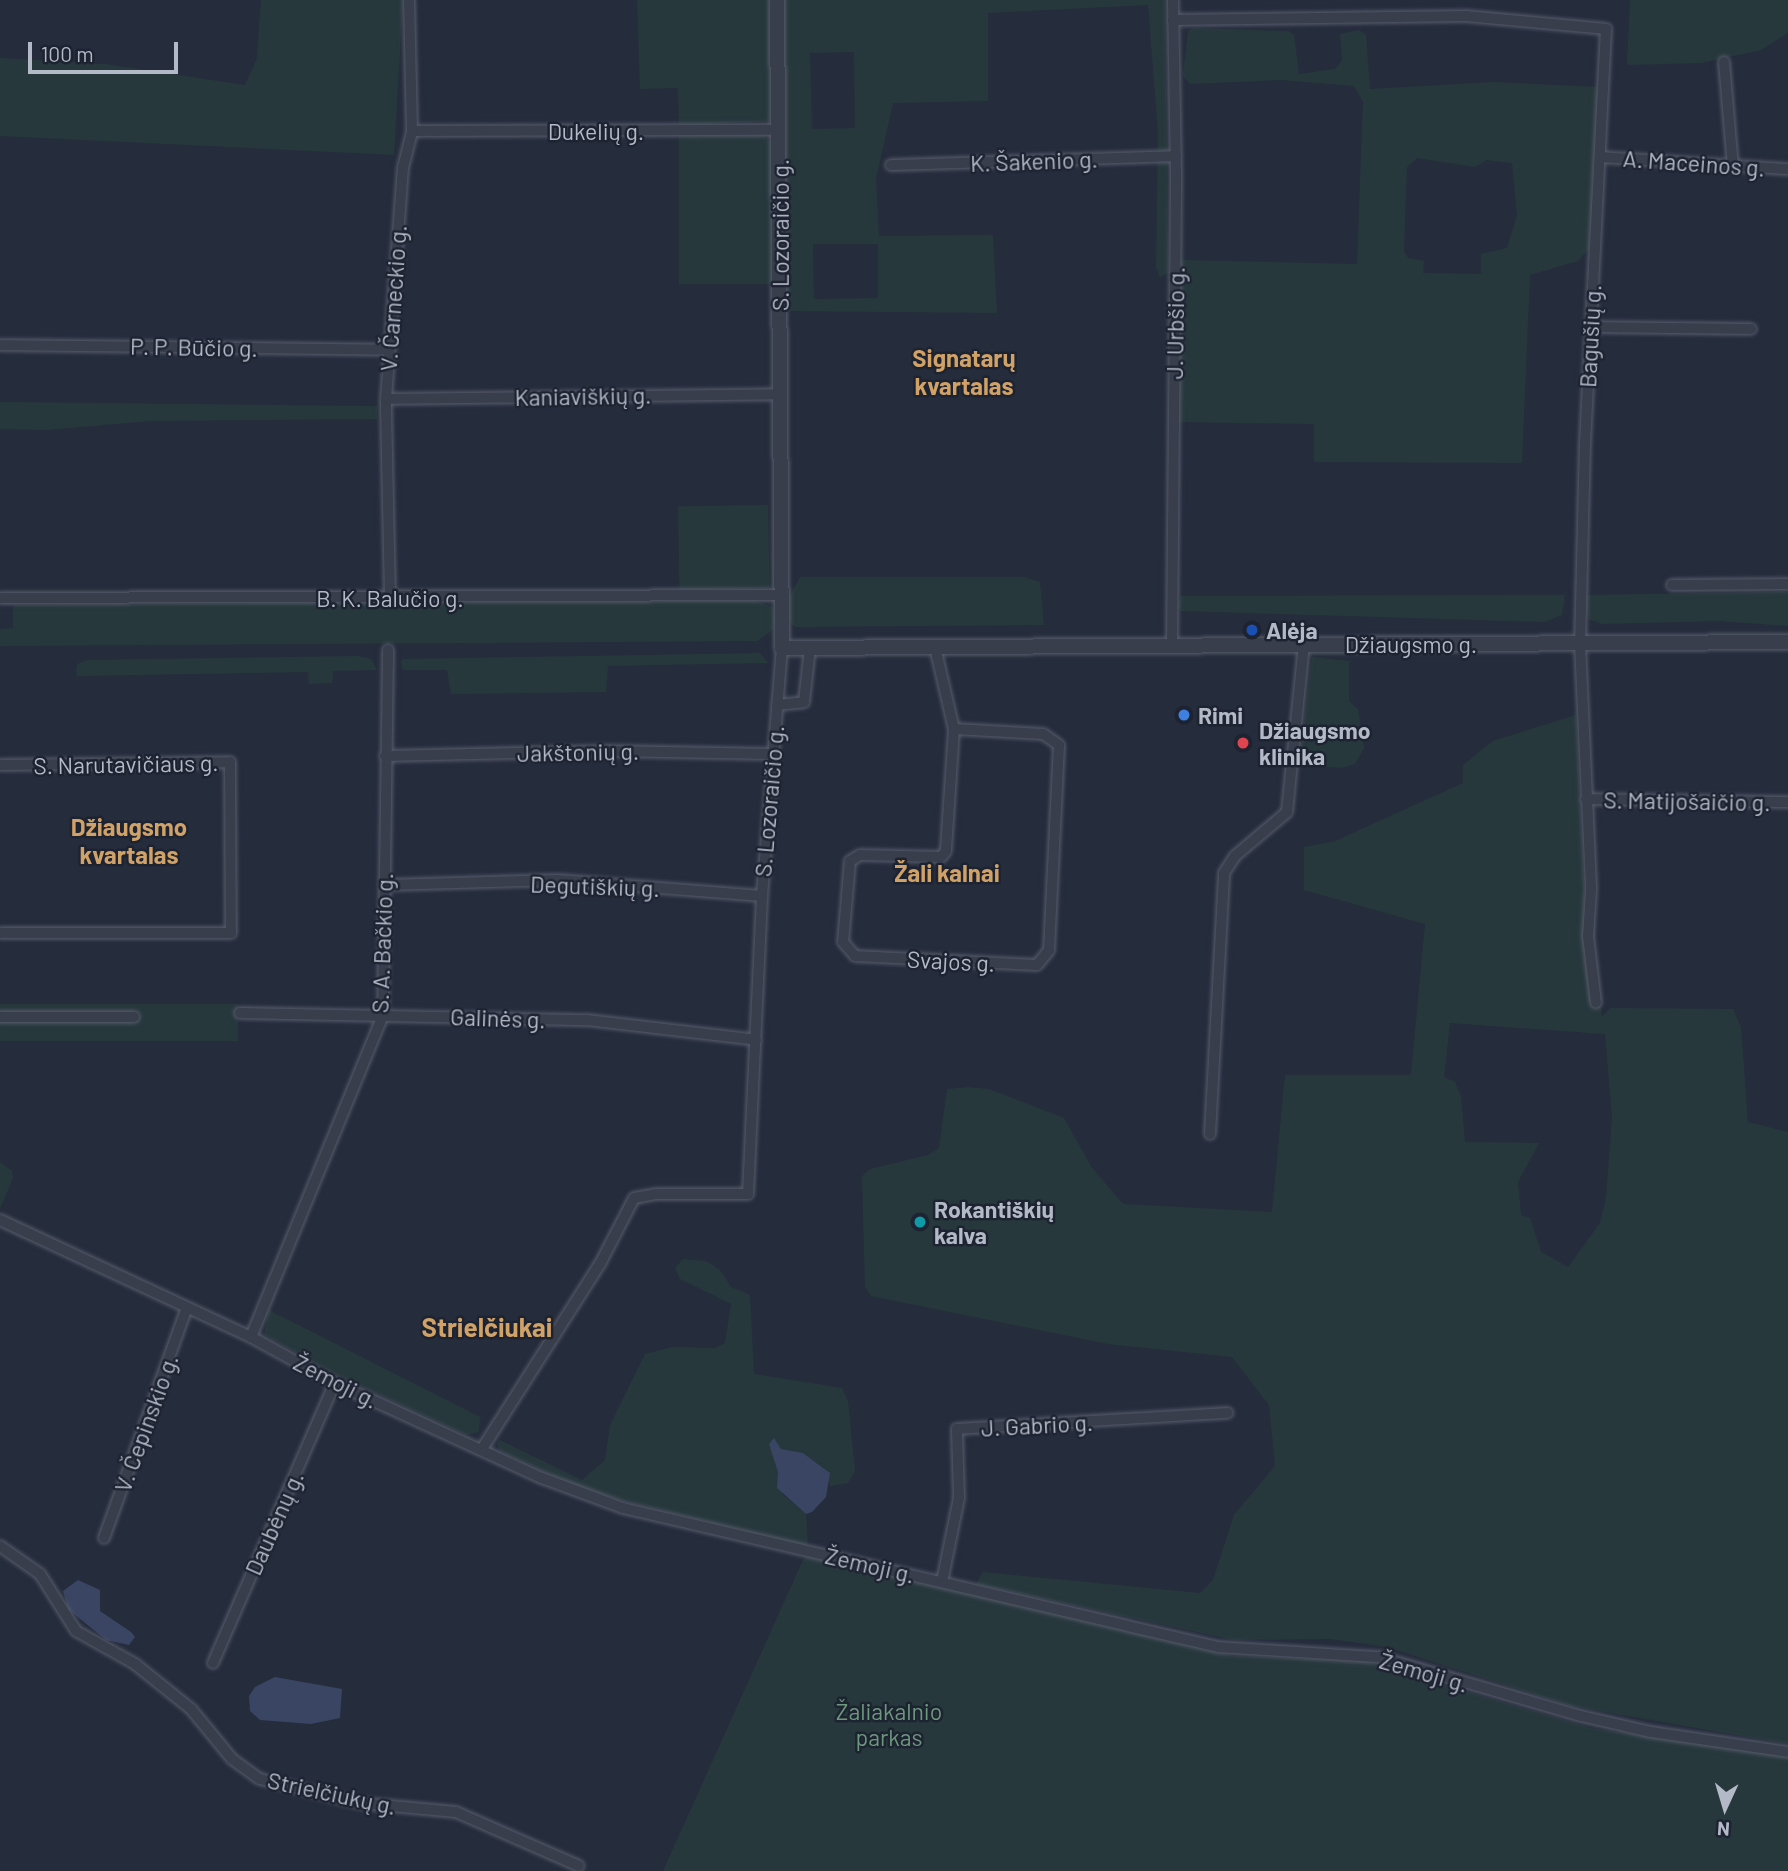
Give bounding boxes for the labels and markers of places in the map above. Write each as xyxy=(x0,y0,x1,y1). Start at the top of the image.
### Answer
place label: Alėja xyxy=(1266,616,1318,644)
marker: Alėja xyxy=(1244,622,1260,638)
place label: Rimi xyxy=(1198,701,1243,729)
marker: Rimi xyxy=(1176,707,1192,723)
place label: Džiaugsmo klinika xyxy=(1259,716,1371,770)
marker: Džiaugsmo klinika xyxy=(1233,733,1253,753)
place label: Rokantiškių kalva xyxy=(934,1195,1054,1249)
marker: Rokantiškių kalva xyxy=(912,1214,928,1230)

